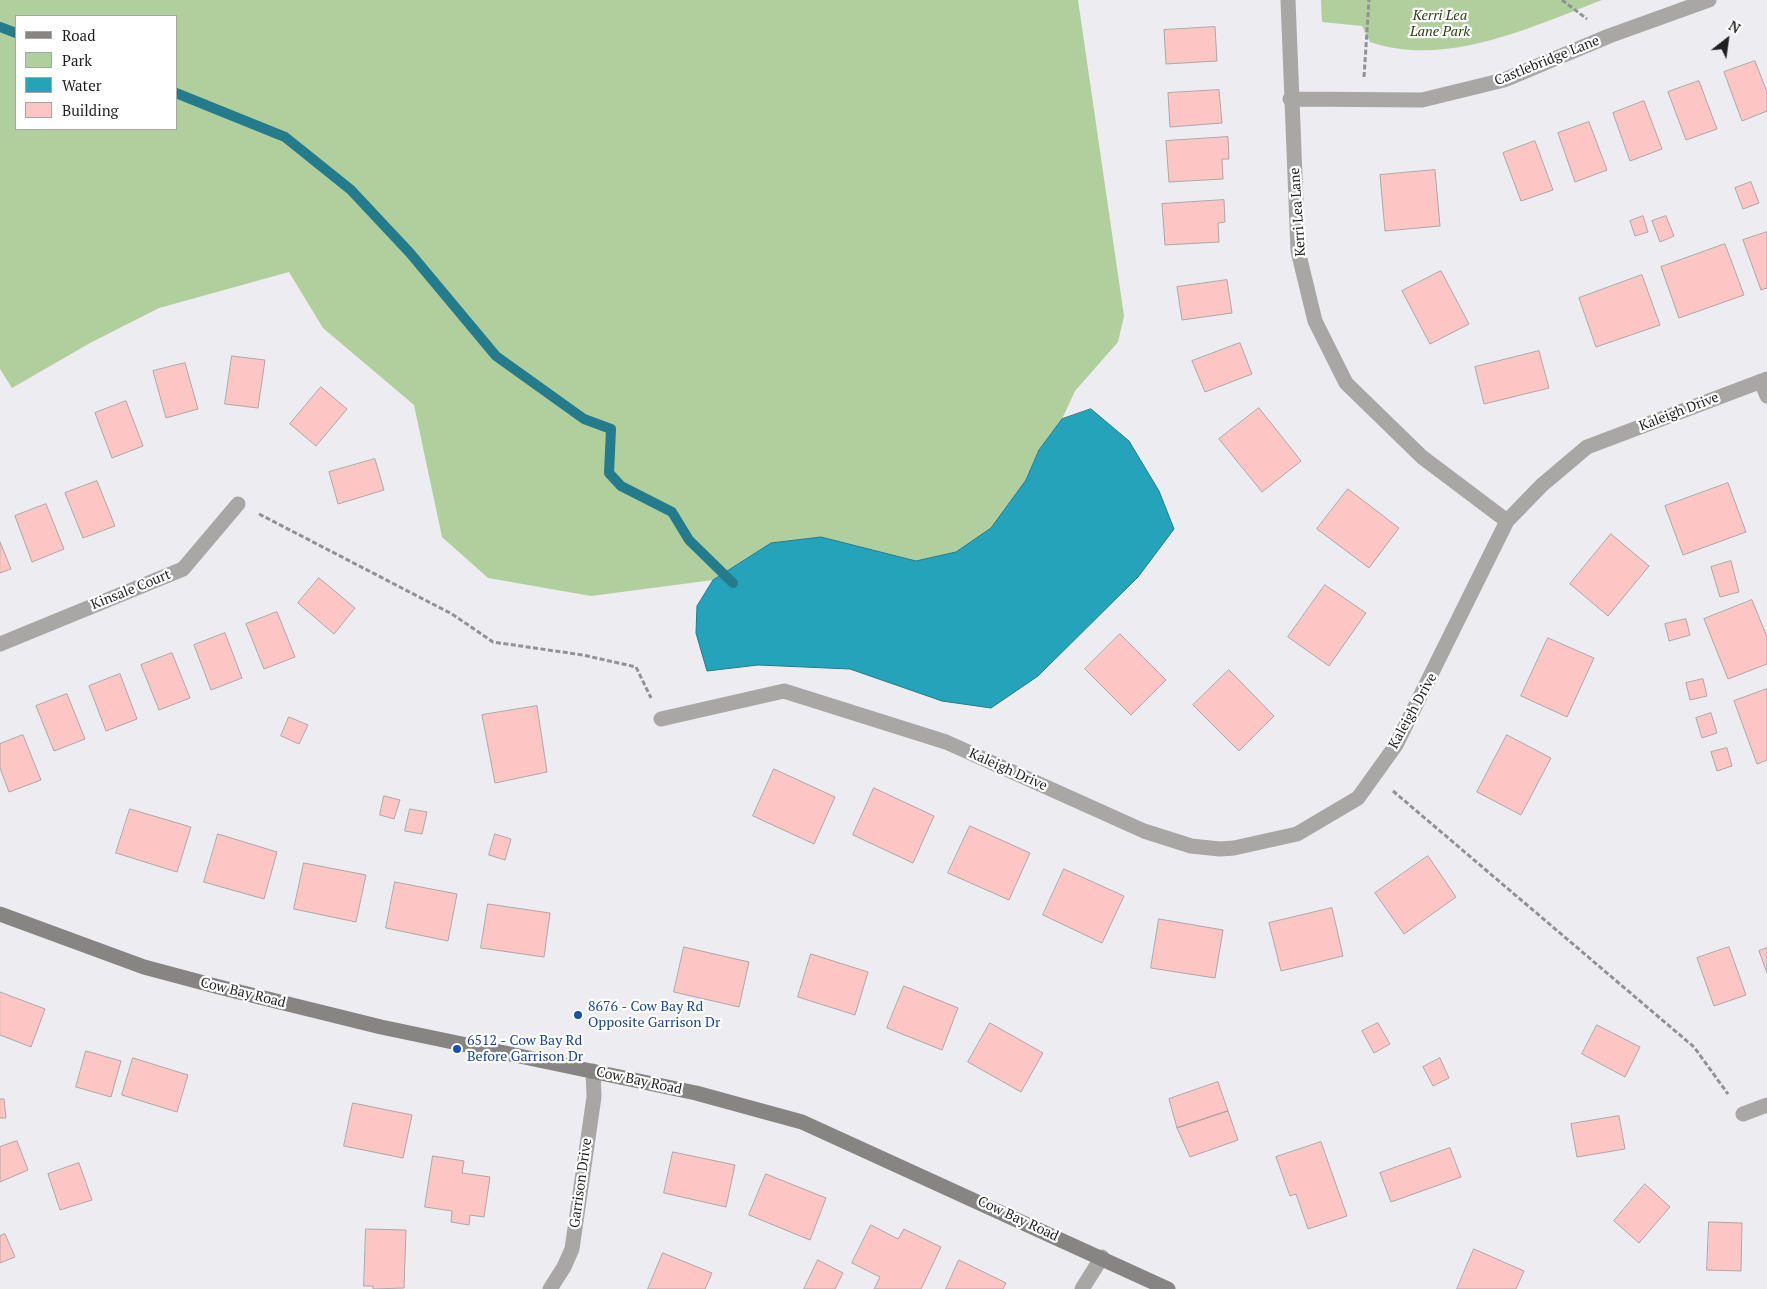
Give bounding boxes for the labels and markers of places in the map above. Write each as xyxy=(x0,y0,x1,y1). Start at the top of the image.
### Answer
place label: 8676 - Cow Bay Rd Opposite Garrison Dr xyxy=(588,999,720,1032)
marker: 8676 - Cow Bay Rd Opposite Garrison Dr xyxy=(572,1009,584,1021)
place label: 6512 - Cow Bay Rd Before Garrison Dr xyxy=(467,1033,583,1066)
marker: 6512 - Cow Bay Rd Before Garrison Dr xyxy=(451,1043,463,1055)

